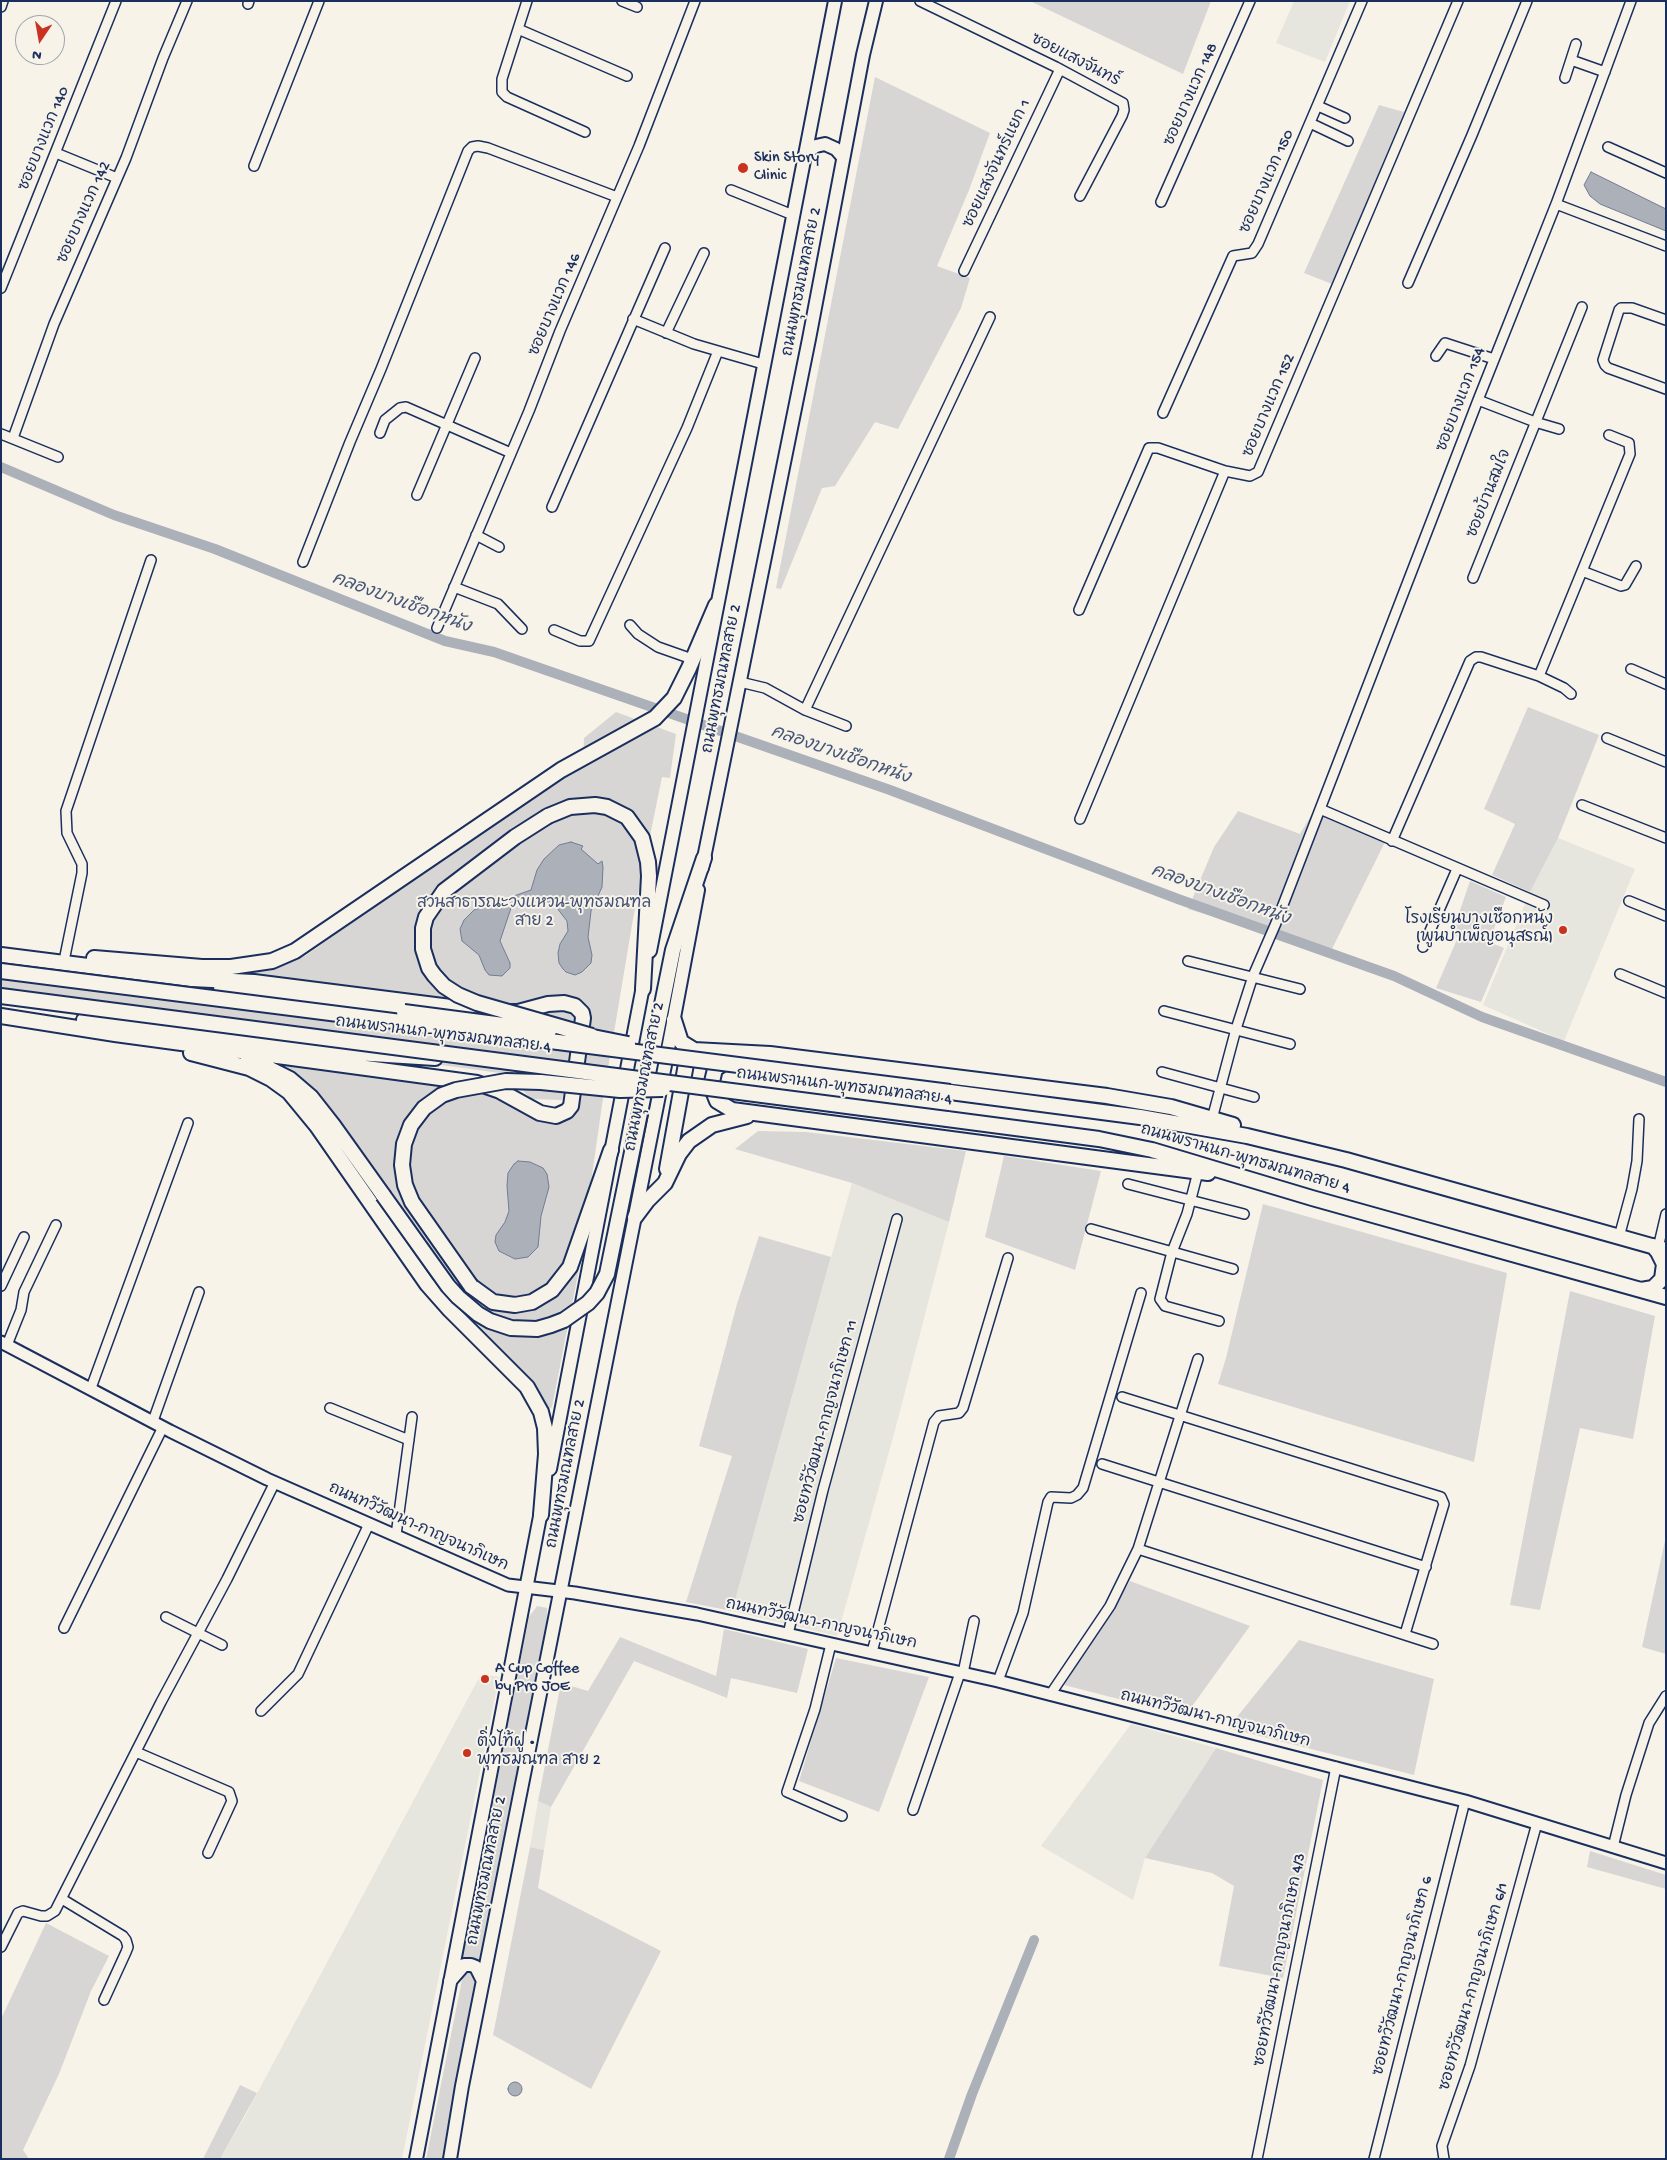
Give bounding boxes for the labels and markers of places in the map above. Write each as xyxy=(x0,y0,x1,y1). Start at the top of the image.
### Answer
place label: Skin Story Clinic xyxy=(754,149,819,187)
marker: Skin Story Clinic xyxy=(736,161,750,175)
place label: โรงเรียนบางเชือกหนัง (พูนบำเพ็ญอนุสรณ์) xyxy=(1405,911,1553,949)
marker: โรงเรียนบางเชือกหนัง (พูนบำเพ็ญอนุสรณ์) xyxy=(1557,924,1569,936)
place label: A Cup Coffee by Pro JOE xyxy=(495,1660,579,1698)
marker: A Cup Coffee by Pro JOE xyxy=(479,1673,491,1685)
place label: ติ่งไท้ฝู • พุทธมณฑล สาย 2 xyxy=(477,1734,601,1772)
marker: ติ่งไท้ฝู • พุทธมณฑล สาย 2 xyxy=(461,1747,473,1759)

